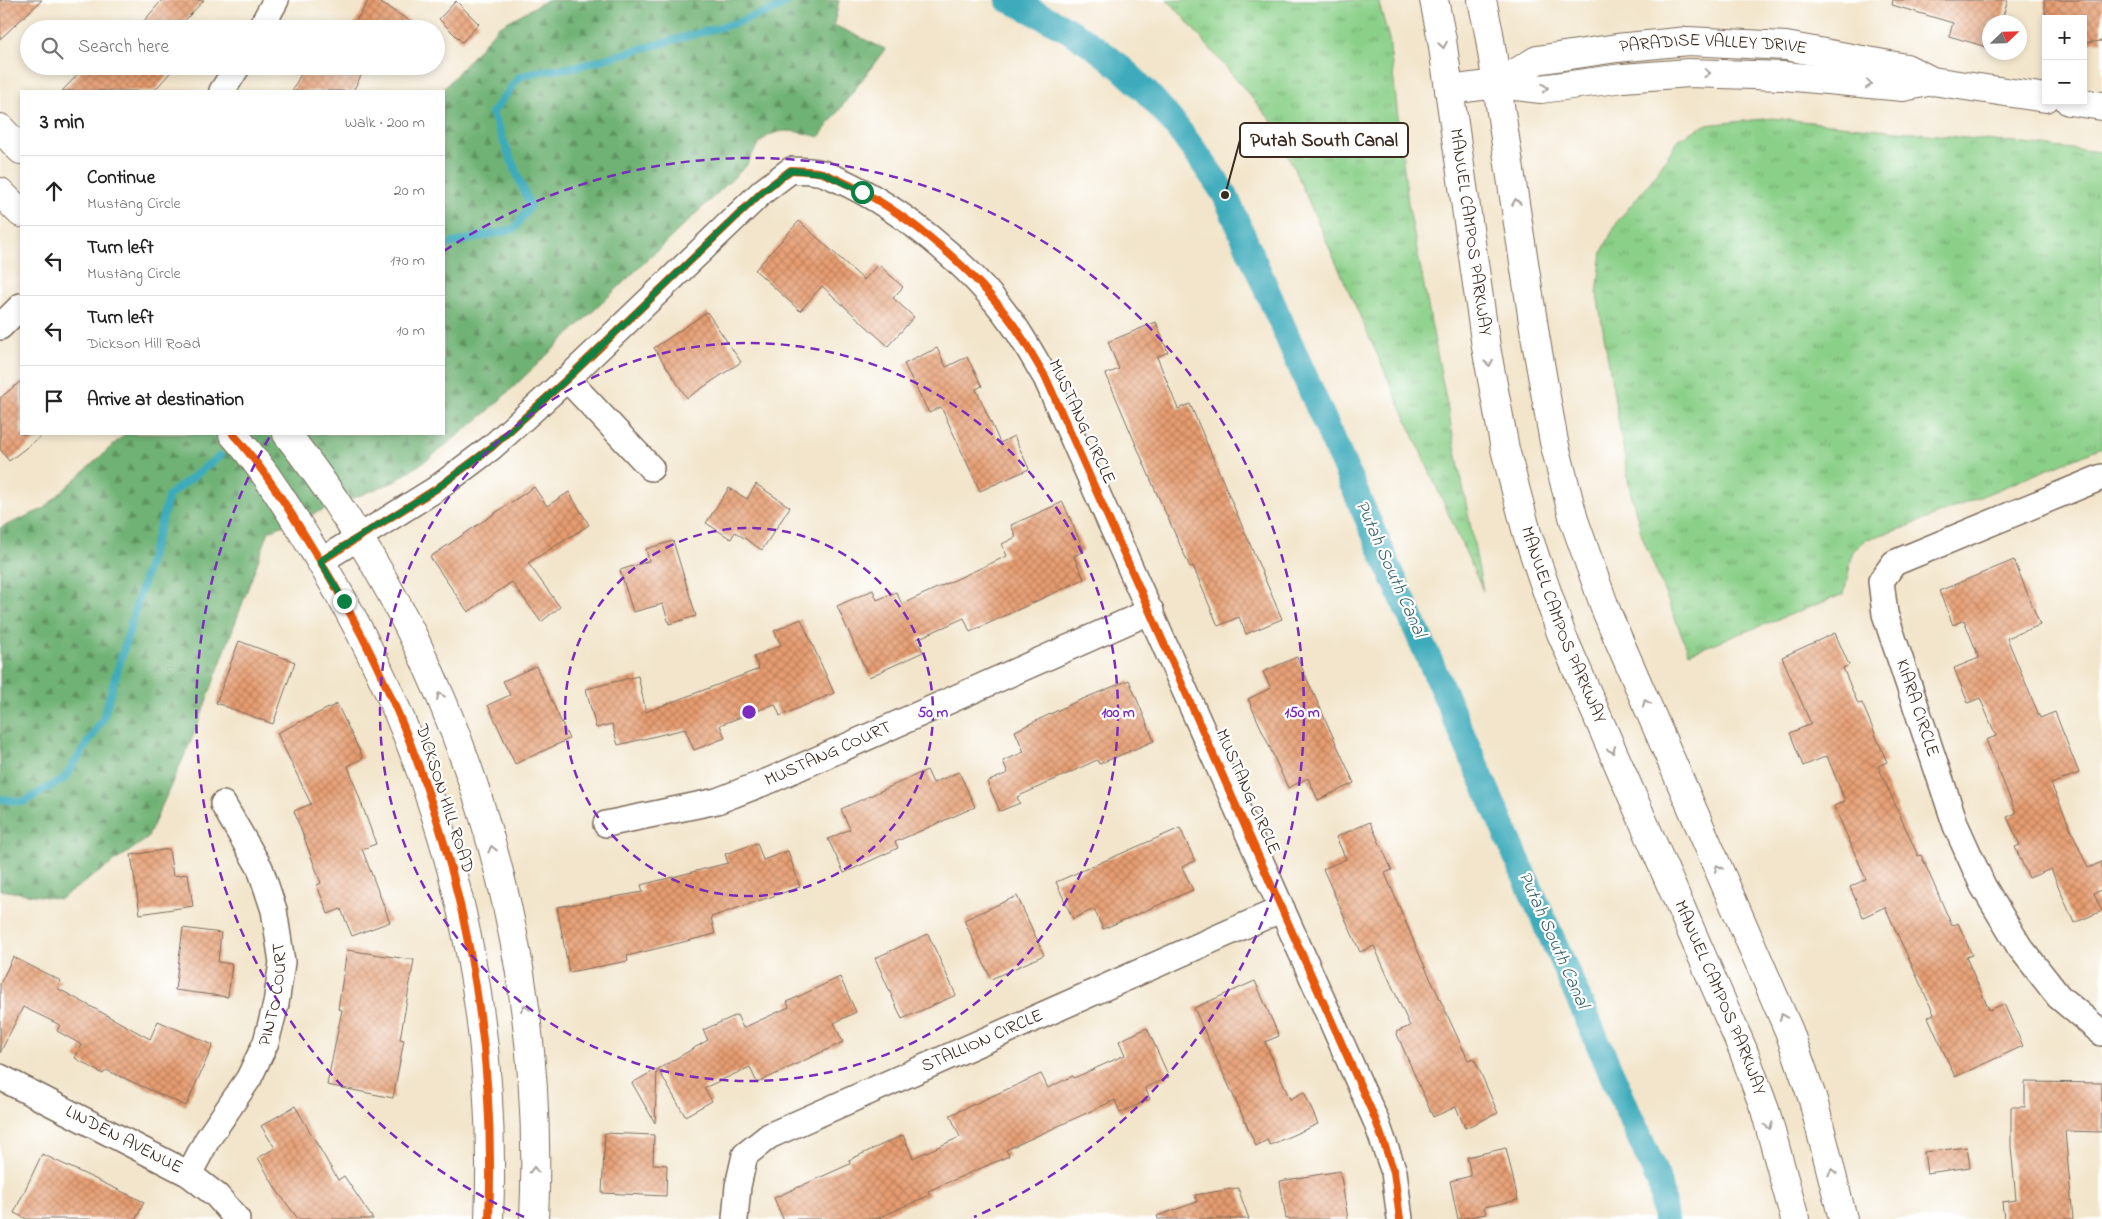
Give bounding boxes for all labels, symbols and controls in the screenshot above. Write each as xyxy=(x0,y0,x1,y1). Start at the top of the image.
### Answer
north arrow xyxy=(1982,15,2027,60)
map controls xyxy=(2042,15,2087,105)
button: + xyxy=(2042,15,2087,60)
search box xyxy=(20,20,445,75)
street label: PARADISE VALLEY DRIVE xyxy=(1618,28,1809,63)
icon: search xyxy=(38,34,66,62)
text: Search here xyxy=(78,34,169,61)
one-way arrow xyxy=(1437,40,1447,49)
button: − xyxy=(2042,60,2087,105)
one-way arrow xyxy=(1703,68,1711,79)
one-way arrow xyxy=(1865,78,1873,89)
one-way arrow xyxy=(1542,83,1550,94)
text: 3 min xyxy=(40,108,84,138)
text: Walk · 200 m xyxy=(345,111,425,135)
callout: Putah South Canal xyxy=(1240,123,1408,157)
street label: MANUEL CAMPOS PARKWAY xyxy=(1442,127,1497,338)
text: Putah South Canal xyxy=(1250,128,1398,155)
text: Continue xyxy=(87,165,155,192)
icon: ahead xyxy=(40,177,68,205)
text: 20 m xyxy=(394,179,425,203)
route start xyxy=(851,181,874,204)
text: Mustang Circle xyxy=(87,192,181,216)
one-way arrow xyxy=(1511,197,1521,206)
text: Turn left xyxy=(87,235,154,262)
icon: left xyxy=(40,247,68,275)
text: 170 m xyxy=(390,249,425,273)
text: Mustang Circle xyxy=(87,262,181,286)
text: Turn left xyxy=(87,305,154,332)
icon: left xyxy=(40,317,68,345)
text: 10 m xyxy=(397,319,425,343)
text: Dickson Hill Road xyxy=(87,332,200,356)
street label: MUSTANG CIRCLE xyxy=(1041,355,1121,489)
one-way arrow xyxy=(1484,359,1494,368)
icon: arrive xyxy=(40,387,68,415)
text: Arrive at destination xyxy=(87,387,244,414)
water label: Putah South Canal xyxy=(1348,496,1434,644)
street label: MANUEL CAMPOS PARKWAY xyxy=(1513,524,1612,728)
route end xyxy=(333,590,356,613)
street label: KIARA CIRCLE xyxy=(1888,656,1945,761)
one-way arrow xyxy=(435,692,446,701)
one-way arrow xyxy=(1641,699,1652,708)
text: 50 m xyxy=(918,702,949,724)
text: 100 m xyxy=(1101,702,1135,724)
text: 150 m xyxy=(1284,702,1320,724)
centre of rings xyxy=(740,703,758,721)
street label: MUSTANG COURT xyxy=(761,715,896,794)
street label: DICKSON HILL ROAD xyxy=(407,720,480,877)
street label: MUSTANG CIRCLE xyxy=(1208,725,1286,859)
one-way arrow xyxy=(1605,745,1616,754)
one-way arrow xyxy=(488,846,498,854)
one-way arrow xyxy=(1714,864,1725,873)
water label: Putah South Canal xyxy=(1511,867,1597,1015)
street label: MANUEL CAMPOS PARKWAY xyxy=(1666,897,1772,1100)
street label: PINTO COURT xyxy=(252,941,295,1049)
street label: STALLION CIRCLE xyxy=(917,1003,1048,1080)
one-way arrow xyxy=(520,1004,531,1012)
one-way arrow xyxy=(1778,1013,1789,1022)
street label: LINDEN AVENUE xyxy=(60,1099,187,1181)
one-way arrow xyxy=(1764,1121,1774,1129)
one-way arrow xyxy=(529,1166,539,1174)
one-way arrow xyxy=(1827,1167,1838,1176)

